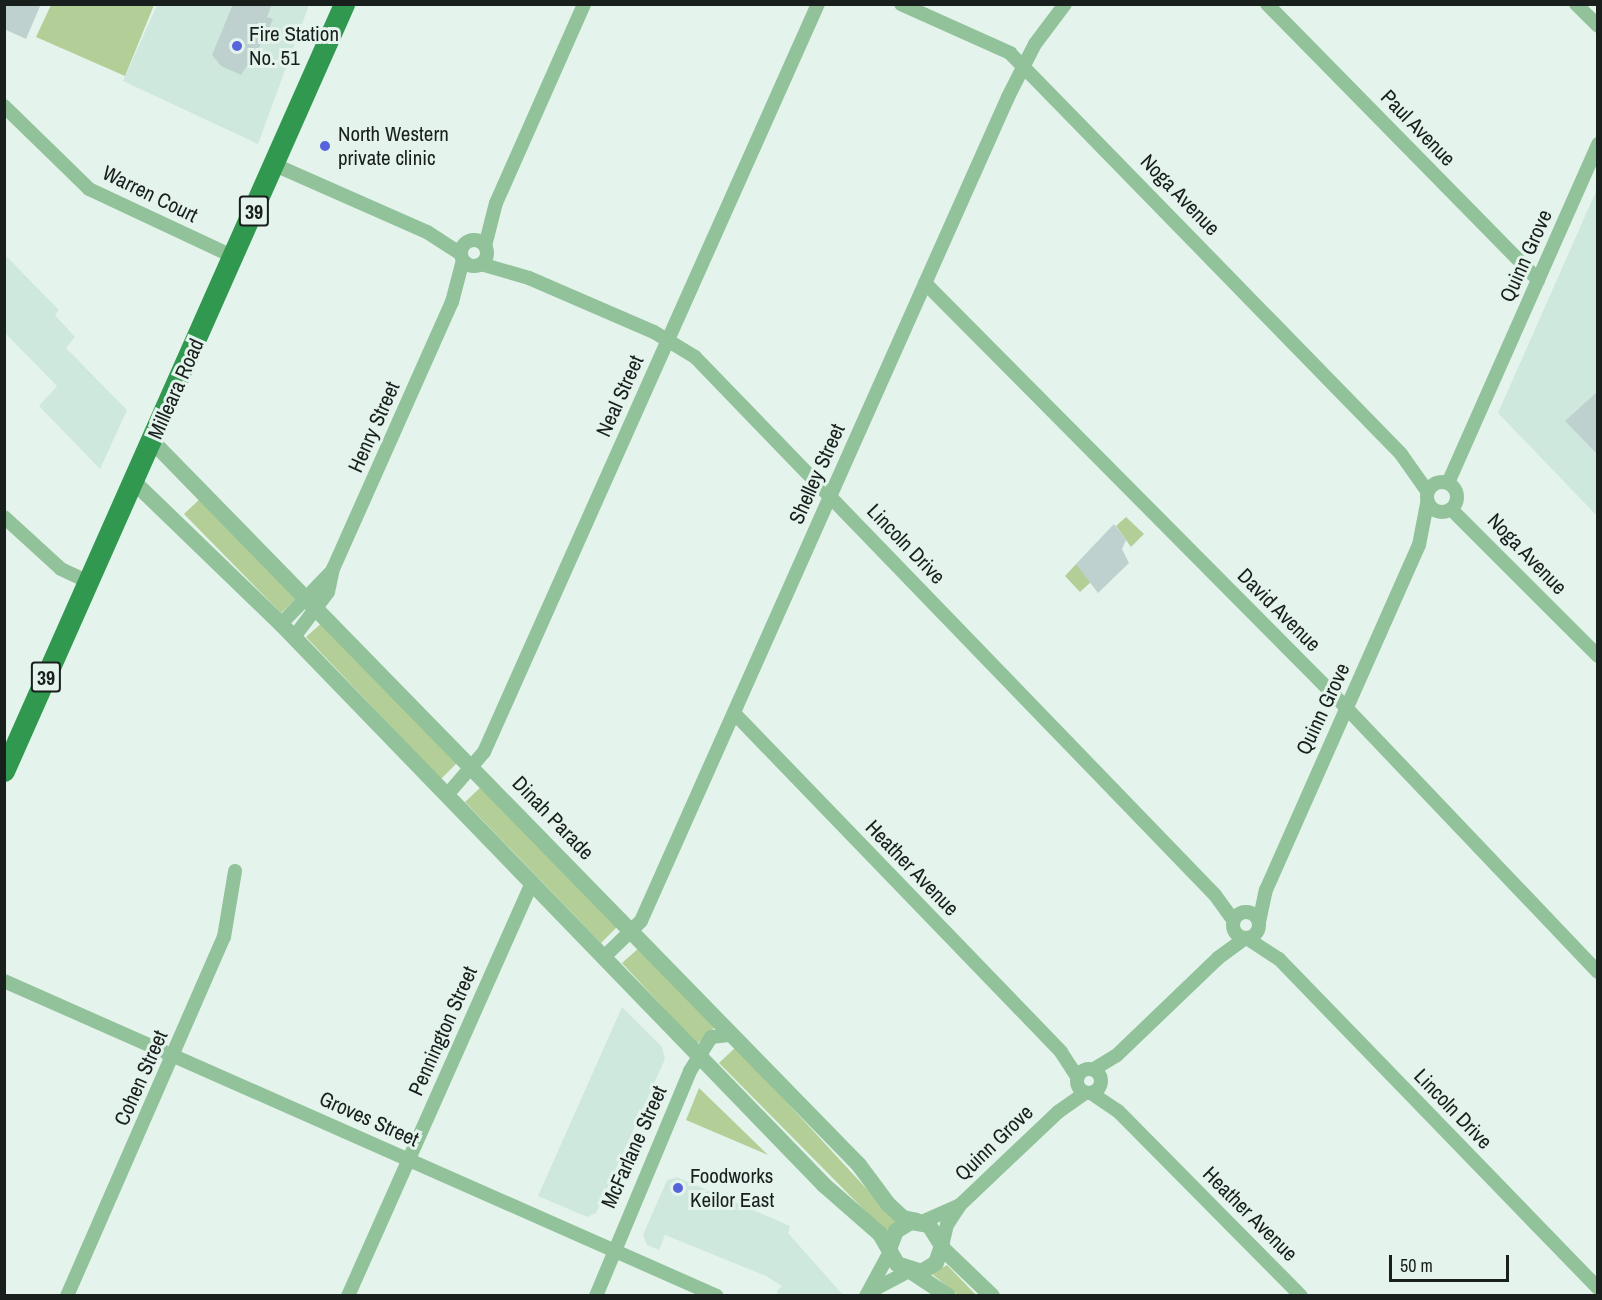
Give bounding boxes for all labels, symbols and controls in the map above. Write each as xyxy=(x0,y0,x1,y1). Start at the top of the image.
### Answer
place label: Fire Station No. 51 xyxy=(249,21,339,71)
marker: Fire Station No. 51 xyxy=(230,39,244,53)
street label: Paul Avenue xyxy=(1375,84,1461,172)
place label: North Western private clinic xyxy=(338,121,449,171)
marker: North Western private clinic xyxy=(316,137,334,155)
street label: Noga Avenue xyxy=(1135,149,1225,241)
street label: Warren Court xyxy=(98,160,202,228)
road number: 39 xyxy=(238,194,270,228)
street label: Quinn Grove xyxy=(1494,206,1558,306)
street label: Milleara Road xyxy=(143,335,209,443)
street label: Neal Street xyxy=(591,352,649,440)
street label: Henry Street xyxy=(343,378,405,476)
street label: Shelley Street xyxy=(784,420,850,528)
street label: Lincoln Drive xyxy=(862,499,950,589)
street label: Noga Avenue xyxy=(1482,508,1572,600)
street label: David Avenue xyxy=(1232,563,1326,657)
street label: Quinn Grove xyxy=(1291,659,1355,759)
road number: 39 xyxy=(30,660,63,694)
street label: Dinah Parade xyxy=(507,771,599,865)
street label: Heather Avenue xyxy=(860,815,964,921)
street label: Pennington Street xyxy=(403,962,483,1100)
street label: Cohen Street xyxy=(109,1027,173,1129)
street label: Lincoln Drive xyxy=(1409,1064,1497,1154)
street label: McFarlane Street xyxy=(596,1082,672,1212)
street label: Groves Street xyxy=(315,1086,423,1152)
street label: Quinn Grove xyxy=(950,1100,1038,1186)
street label: Heather Avenue xyxy=(1197,1161,1303,1267)
place label: Foodworks Keilor East xyxy=(690,1163,774,1213)
marker: Foodworks Keilor East xyxy=(671,1181,685,1195)
scale bar xyxy=(1392,1243,1512,1281)
text: 50 m xyxy=(1400,1253,1433,1278)

